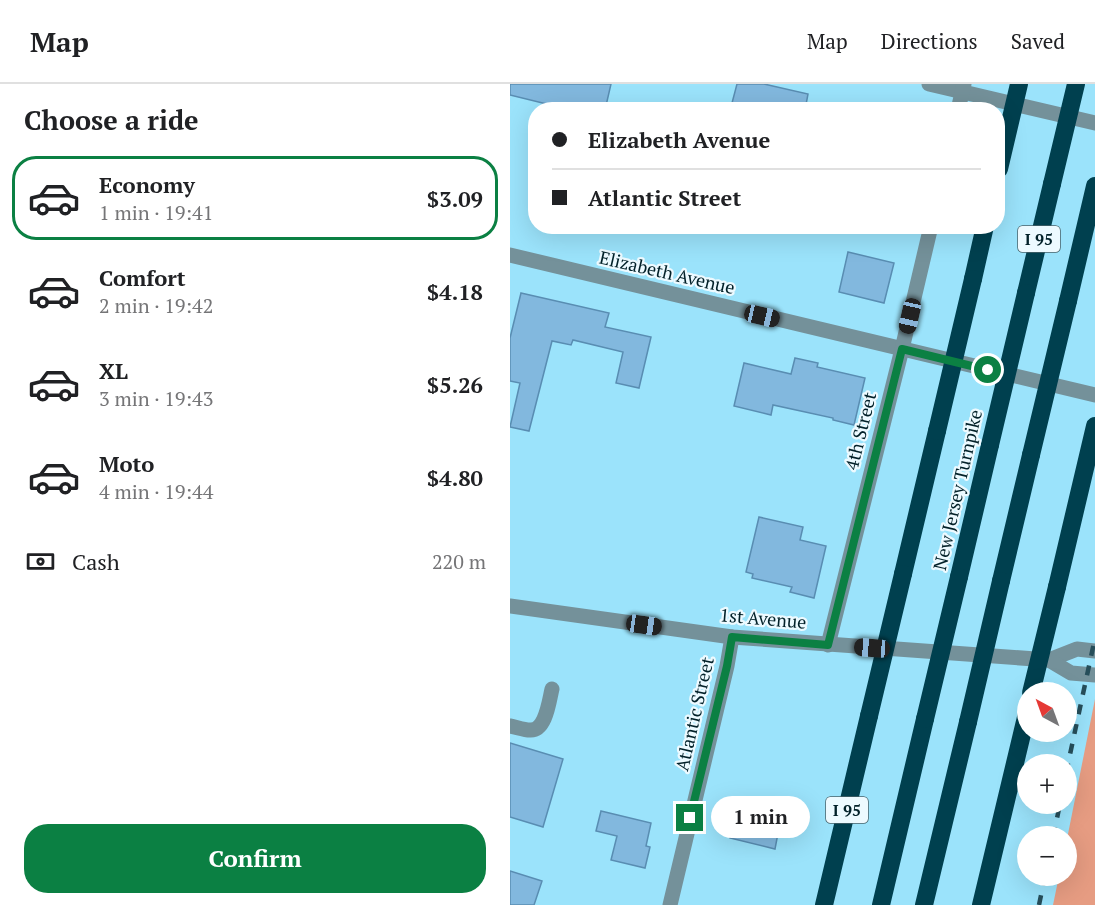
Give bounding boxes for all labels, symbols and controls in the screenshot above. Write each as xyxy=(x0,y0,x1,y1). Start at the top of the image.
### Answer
text: Map xyxy=(30,23,89,60)
text: Map xyxy=(807,27,848,55)
text: Directions xyxy=(881,27,978,55)
text: Saved xyxy=(1011,27,1065,55)
text: Choose a ride xyxy=(24,102,199,138)
text: Elizabeth Avenue xyxy=(588,125,770,154)
text: Economy xyxy=(99,170,195,199)
icon: car xyxy=(27,171,81,225)
text: Atlantic Street xyxy=(588,183,741,212)
text: $3.09 xyxy=(427,184,483,213)
text: 1 min · 19:41 xyxy=(99,199,213,226)
road number: I 95 xyxy=(1018,226,1060,252)
street label: Elizabeth Avenue xyxy=(597,245,737,299)
text: Comfort xyxy=(99,263,185,292)
icon: car xyxy=(27,264,81,318)
text: $4.18 xyxy=(427,277,483,306)
text: 2 min · 19:42 xyxy=(99,292,213,319)
car xyxy=(897,296,923,336)
car xyxy=(742,303,782,329)
text: XL xyxy=(99,356,128,385)
route start xyxy=(974,356,1001,383)
icon: car xyxy=(27,357,81,411)
text: $5.26 xyxy=(427,370,483,399)
text: 3 min · 19:43 xyxy=(99,385,213,412)
street label: 4th Street xyxy=(839,389,881,472)
street label: New Jersey Turnpike xyxy=(927,407,987,572)
text: Moto xyxy=(99,449,154,478)
icon: car xyxy=(27,450,81,504)
text: $4.80 xyxy=(427,463,483,492)
text: 4 min · 19:44 xyxy=(99,478,213,505)
icon: cash xyxy=(24,545,57,578)
text: Cash xyxy=(72,547,120,576)
text: 220 m xyxy=(432,548,486,575)
street label: 1st Avenue xyxy=(719,602,807,634)
car xyxy=(625,614,663,636)
car xyxy=(853,638,891,658)
street label: Atlantic Street xyxy=(669,654,719,773)
north arrow xyxy=(1017,682,1077,742)
map controls xyxy=(1017,682,1077,886)
button: + xyxy=(1017,754,1077,814)
callout: 1 min xyxy=(711,797,810,839)
road number: I 95 xyxy=(826,797,868,823)
text: 1 min xyxy=(733,803,788,830)
route end xyxy=(676,804,703,831)
button: Confirm xyxy=(24,824,486,893)
button: − xyxy=(1017,826,1077,886)

